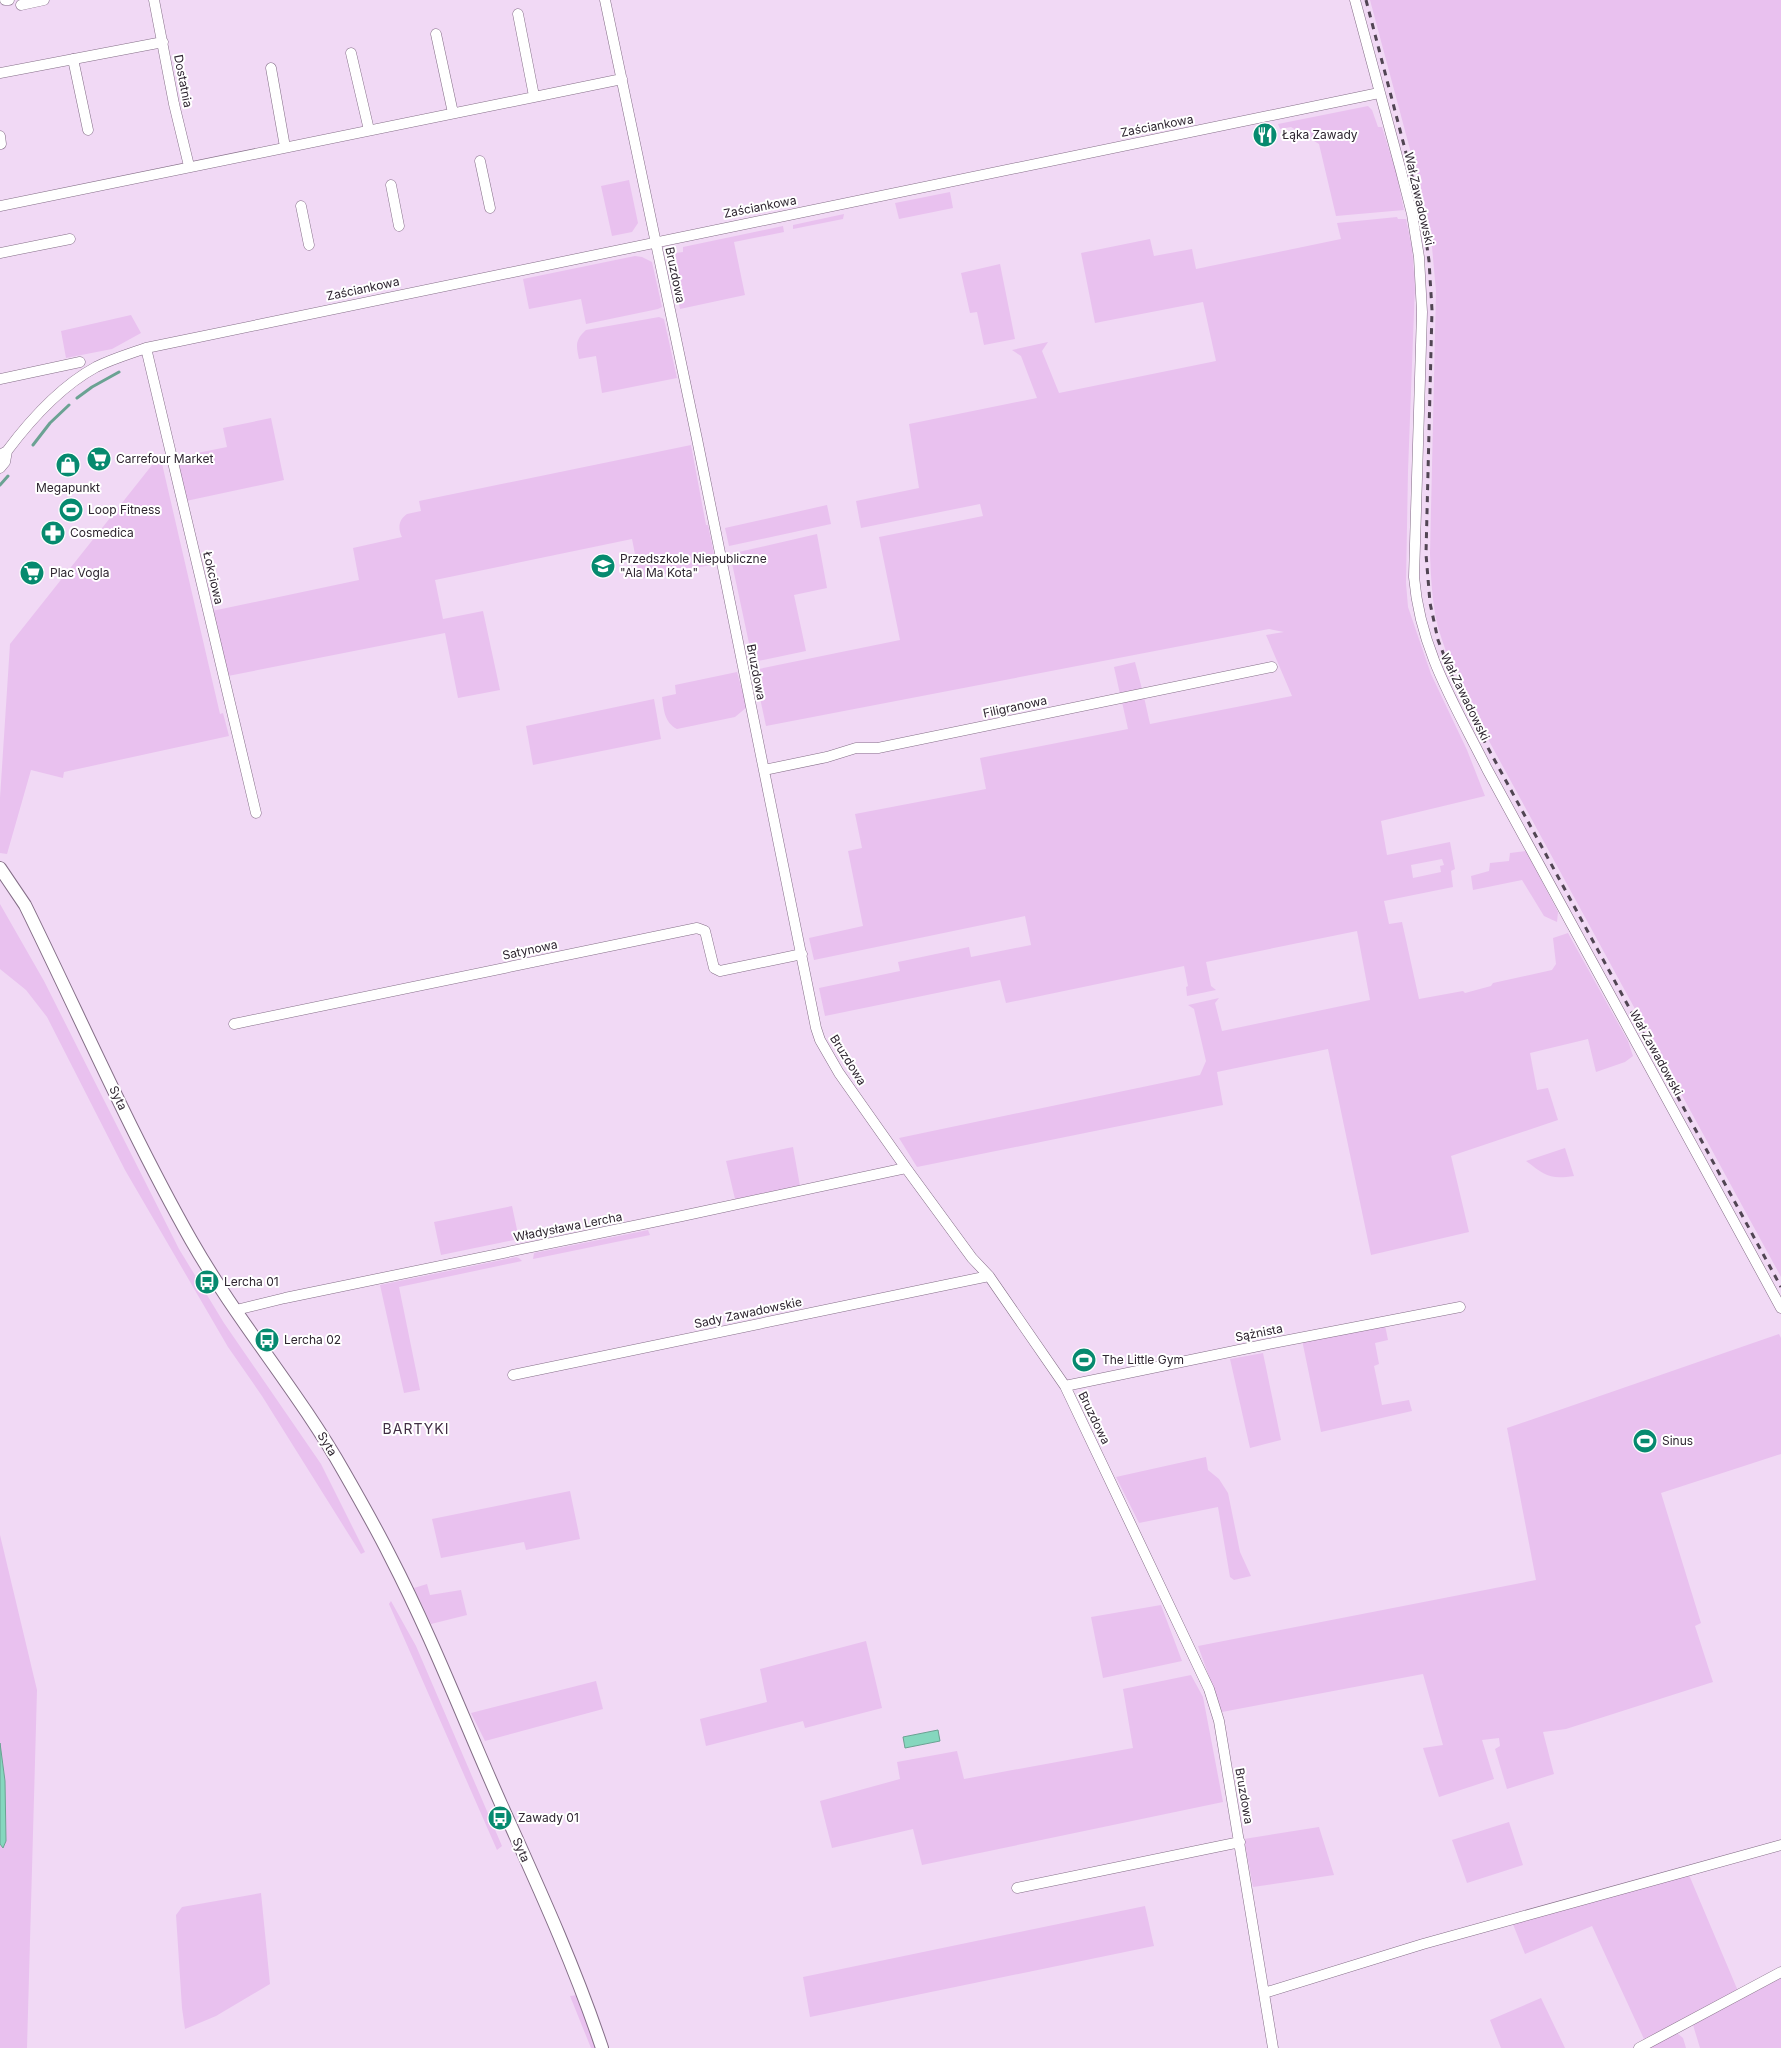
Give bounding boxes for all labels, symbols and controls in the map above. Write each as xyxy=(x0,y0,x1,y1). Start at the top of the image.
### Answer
street label: Dostatnia xyxy=(171,53,196,109)
street label: Zaściankowa xyxy=(1119,111,1195,140)
restaurant icon: Łąka Zawady xyxy=(1252,122,1278,148)
place label: Łąka Zawady xyxy=(1282,127,1358,142)
street label: Wał Zawadowski xyxy=(1401,151,1438,247)
street label: Zaściankowa xyxy=(722,192,798,221)
street label: Bruzdowa xyxy=(662,246,689,304)
street label: Zaściankowa xyxy=(325,273,401,304)
supermarket icon: Carrefour Market xyxy=(86,446,112,472)
place label: Carrefour Market xyxy=(116,451,213,466)
shop icon: Megapunkt xyxy=(55,452,81,478)
place label: Megapunkt xyxy=(36,480,100,495)
sports icon: Loop Fitness xyxy=(58,497,84,523)
place label: Loop Fitness xyxy=(88,502,161,517)
pharmacy icon: Cosmedica xyxy=(40,520,66,546)
place label: Cosmedica xyxy=(70,525,134,540)
street label: Łokciowa xyxy=(200,550,227,606)
place label: Przedszkole Niepubliczne "Ala Ma Kota" xyxy=(620,551,767,580)
school or university icon: Przedszkole Niepubliczne "Ala Ma Kota" xyxy=(590,553,616,579)
supermarket icon: Plac Vogla xyxy=(19,560,45,586)
place label: Plac Vogla xyxy=(50,565,109,580)
street label: Bruzdowa xyxy=(744,643,769,701)
street label: Wał Zawadowski xyxy=(1438,651,1493,743)
street label: Filigranowa xyxy=(982,692,1048,721)
street label: Satynowa xyxy=(501,936,559,963)
street label: Wał Zawadowski xyxy=(1627,1008,1686,1098)
street label: Bruzdowa xyxy=(827,1032,870,1088)
street label: Syta xyxy=(106,1083,131,1112)
street label: Władysława Lercha xyxy=(512,1209,623,1244)
bus stop icon: Lercha 01 xyxy=(194,1269,220,1295)
place label: Lercha 01 xyxy=(224,1274,279,1289)
street label: Sady Zawadowskie xyxy=(693,1294,803,1331)
street label: Sążnista xyxy=(1234,1321,1284,1344)
bus stop icon: Lercha 02 xyxy=(254,1327,280,1353)
place label: Lercha 02 xyxy=(284,1332,341,1347)
sports icon: The Little Gym xyxy=(1071,1347,1097,1373)
place label: The Little Gym xyxy=(1102,1352,1184,1367)
street label: Bruzdowa xyxy=(1075,1389,1114,1447)
district label: BARTYKI xyxy=(383,1420,449,1437)
sports icon: Sinus xyxy=(1632,1428,1658,1454)
street label: Syta xyxy=(314,1429,340,1458)
place label: Sinus xyxy=(1662,1433,1693,1448)
street label: Bruzdowa xyxy=(1232,1767,1257,1825)
bus stop icon: Zawady 01 xyxy=(487,1805,513,1831)
place label: Zawady 01 xyxy=(518,1810,579,1825)
street label: Syta xyxy=(509,1835,533,1864)

